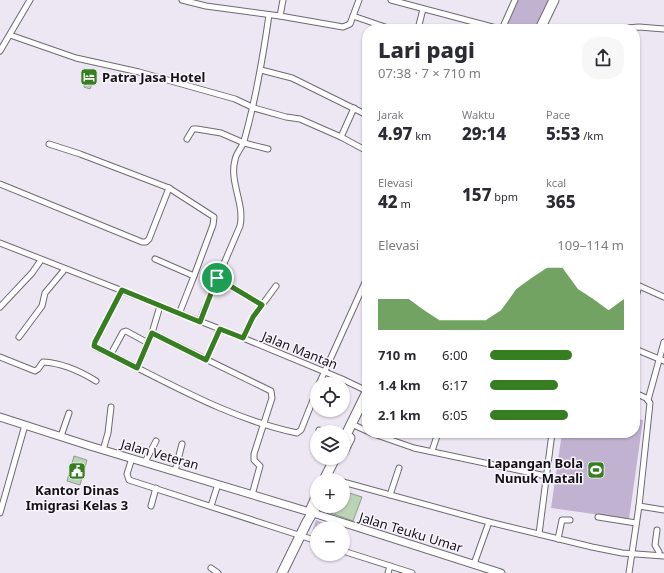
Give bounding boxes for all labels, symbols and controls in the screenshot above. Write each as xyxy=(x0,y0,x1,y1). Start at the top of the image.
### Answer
text: Lari pagi xyxy=(378,34,475,64)
button: share xyxy=(582,37,624,79)
text: 07:38 · 7 × 710 m xyxy=(378,64,481,82)
hotel icon: Patra Jasa Hotel xyxy=(79,67,99,87)
place label: Patra Jasa Hotel xyxy=(102,68,205,86)
text: Jarak xyxy=(378,107,404,122)
text: Waktu xyxy=(462,107,495,122)
text: Pace xyxy=(546,107,570,122)
text: 4.97 xyxy=(378,122,412,145)
text: 29:14 xyxy=(462,122,506,145)
text: 5:53 xyxy=(546,122,580,145)
text: km xyxy=(412,128,431,143)
text: /km xyxy=(580,128,603,143)
text: Elevasi xyxy=(378,175,413,190)
text: kcal xyxy=(546,175,566,190)
text: 157 xyxy=(462,183,491,206)
text: bpm xyxy=(491,189,518,204)
text: 42 xyxy=(378,190,398,213)
text: 365 xyxy=(546,190,575,213)
text: m xyxy=(398,196,411,211)
text: Elevasi xyxy=(378,236,419,254)
text: 109–114 m xyxy=(557,236,624,254)
pin xyxy=(200,261,234,295)
icon: arrive xyxy=(206,267,228,289)
street label: Jalan Mantan xyxy=(258,326,340,373)
text: 710 m xyxy=(378,346,416,364)
text: 6:00 xyxy=(442,346,468,364)
text: 1.4 km xyxy=(378,376,421,394)
text: 6:17 xyxy=(442,376,468,394)
map controls xyxy=(310,377,350,561)
button: locate xyxy=(310,377,350,417)
text: 2.1 km xyxy=(378,406,421,424)
text: 6:05 xyxy=(442,406,468,424)
button: layers xyxy=(310,425,350,465)
street label: Jalan Veteran xyxy=(117,434,201,474)
place label: Lapangan Bola Nunuk Matali xyxy=(487,454,583,487)
sports icon: Lapangan Bola Nunuk Matali xyxy=(586,460,606,480)
public building icon: Kantor Dinas Imigrasi Kelas 3 xyxy=(67,461,87,481)
button: + xyxy=(310,473,350,513)
place label: Kantor Dinas Imigrasi Kelas 3 xyxy=(26,481,128,514)
street label: Jalan Teuku Umar xyxy=(355,507,466,556)
button: − xyxy=(310,521,350,561)

